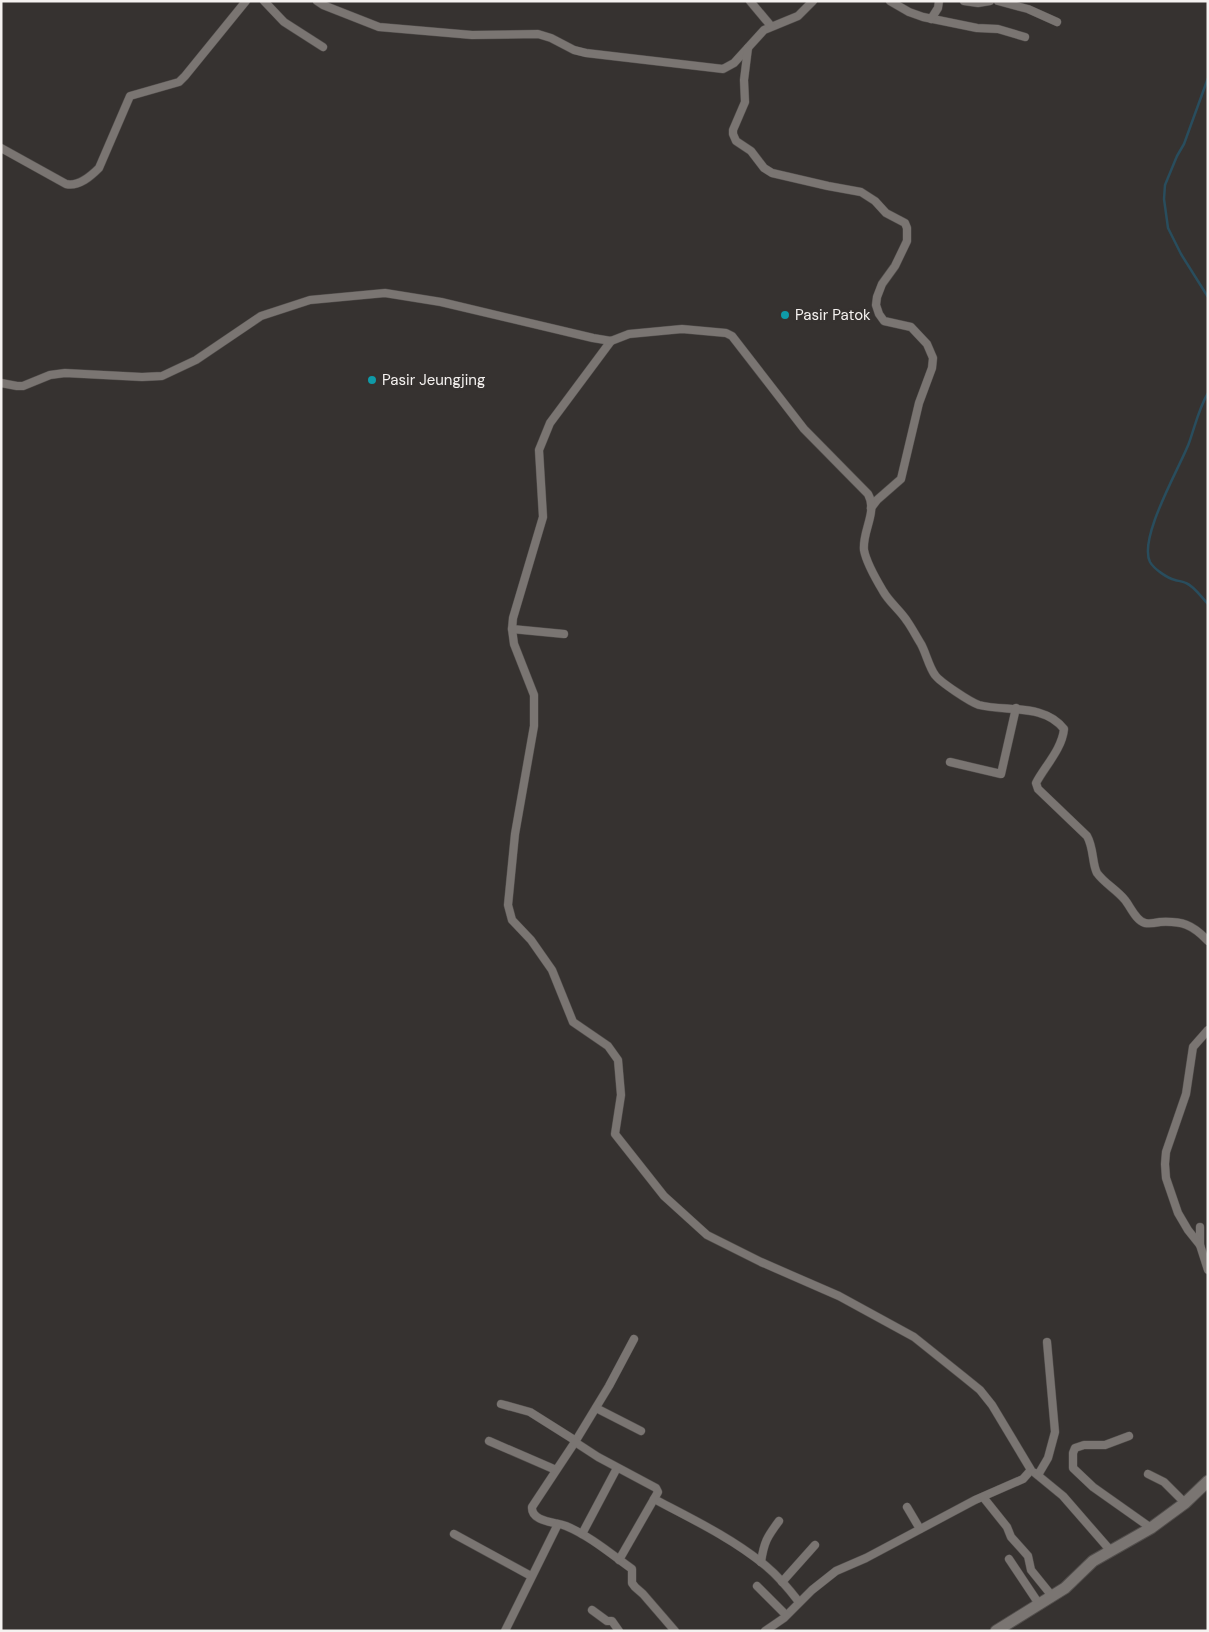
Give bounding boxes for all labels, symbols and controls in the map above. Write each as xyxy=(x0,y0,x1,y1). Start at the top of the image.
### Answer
place label: Pasir Patok xyxy=(795,305,871,325)
marker: Pasir Patok xyxy=(779,309,791,321)
place label: Pasir Jeungjing xyxy=(382,370,485,390)
marker: Pasir Jeungjing xyxy=(366,374,378,386)

